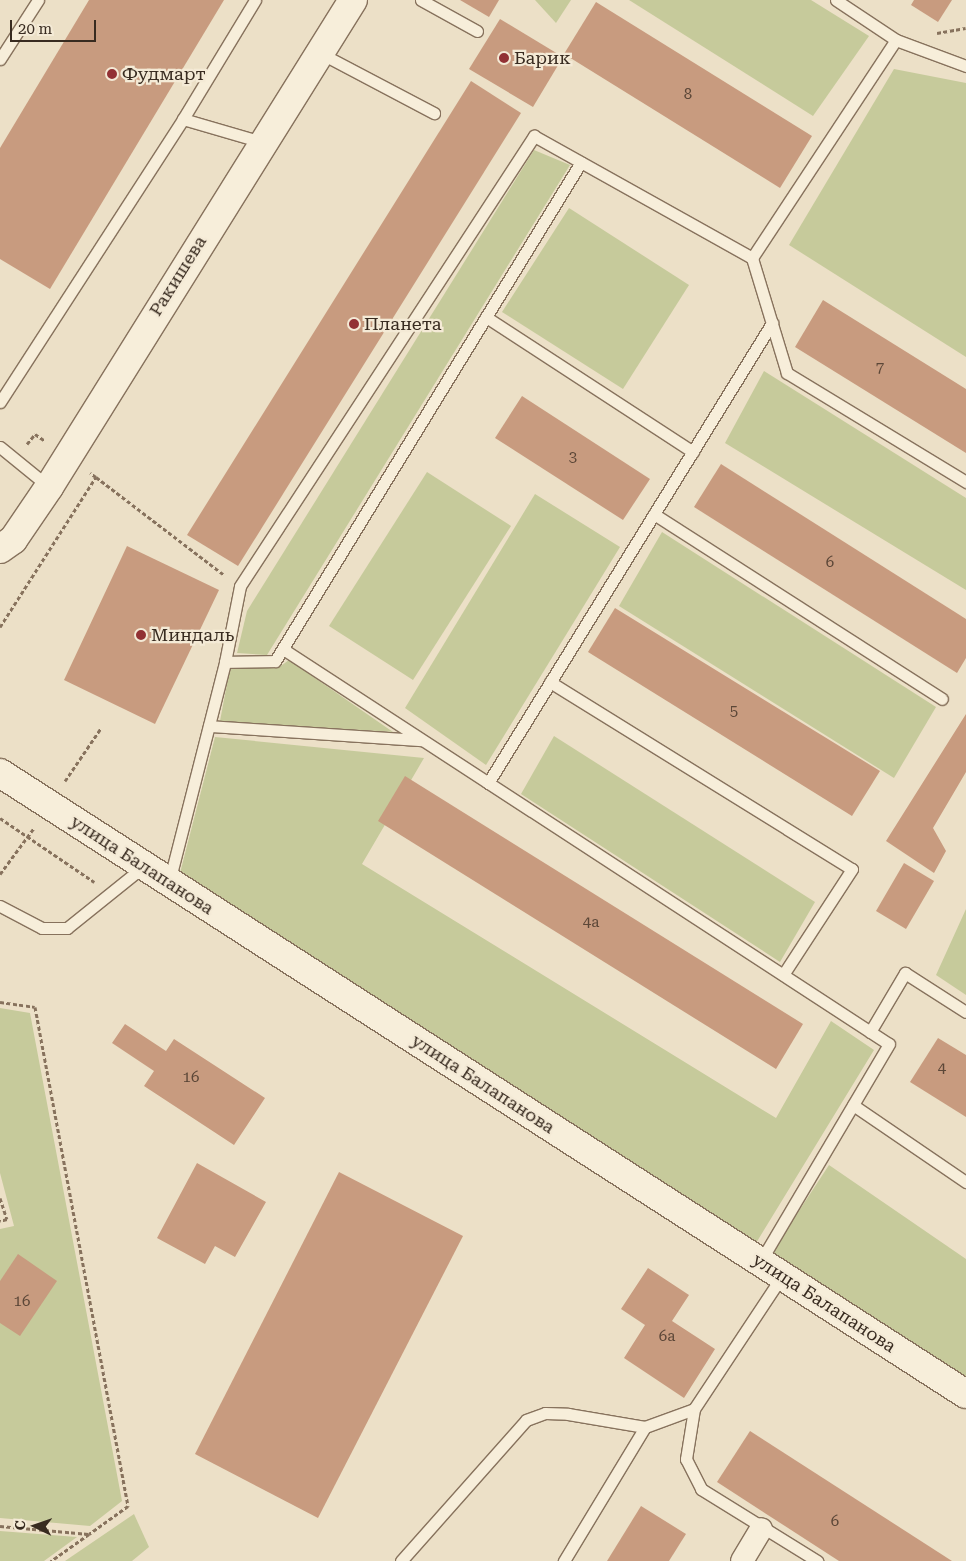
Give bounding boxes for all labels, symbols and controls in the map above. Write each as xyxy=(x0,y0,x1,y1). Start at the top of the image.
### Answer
scale bar xyxy=(12,10,99,42)
text: 20 m xyxy=(18,20,52,38)
place label: Барик xyxy=(514,47,571,69)
marker: Барик xyxy=(498,52,510,64)
place label: Фудмарт xyxy=(122,63,206,85)
marker: Фудмарт xyxy=(106,68,118,80)
house number: 8 xyxy=(684,86,692,104)
street label: Ракишева xyxy=(145,232,211,320)
place label: Планета xyxy=(364,313,441,335)
marker: Планета xyxy=(348,318,360,330)
house number: 7 xyxy=(876,359,884,377)
house number: 3 xyxy=(569,449,577,467)
house number: 6 xyxy=(826,554,834,572)
place label: Миндаль xyxy=(151,624,234,646)
marker: Миндаль xyxy=(135,629,147,641)
house number: 5 xyxy=(730,703,738,721)
street label: улица Балапанова xyxy=(66,811,218,919)
house number: 4а xyxy=(583,914,599,932)
street label: улица Балапанова xyxy=(407,1030,559,1138)
house number: 4 xyxy=(938,1060,946,1078)
house number: 16 xyxy=(183,1069,199,1087)
street label: улица Балапанова xyxy=(748,1249,900,1357)
house number: 16 xyxy=(14,1293,30,1311)
house number: 6а xyxy=(659,1328,675,1346)
north arrow xyxy=(10,1501,60,1551)
house number: 6 xyxy=(831,1513,839,1531)
text: С xyxy=(12,1520,28,1531)

